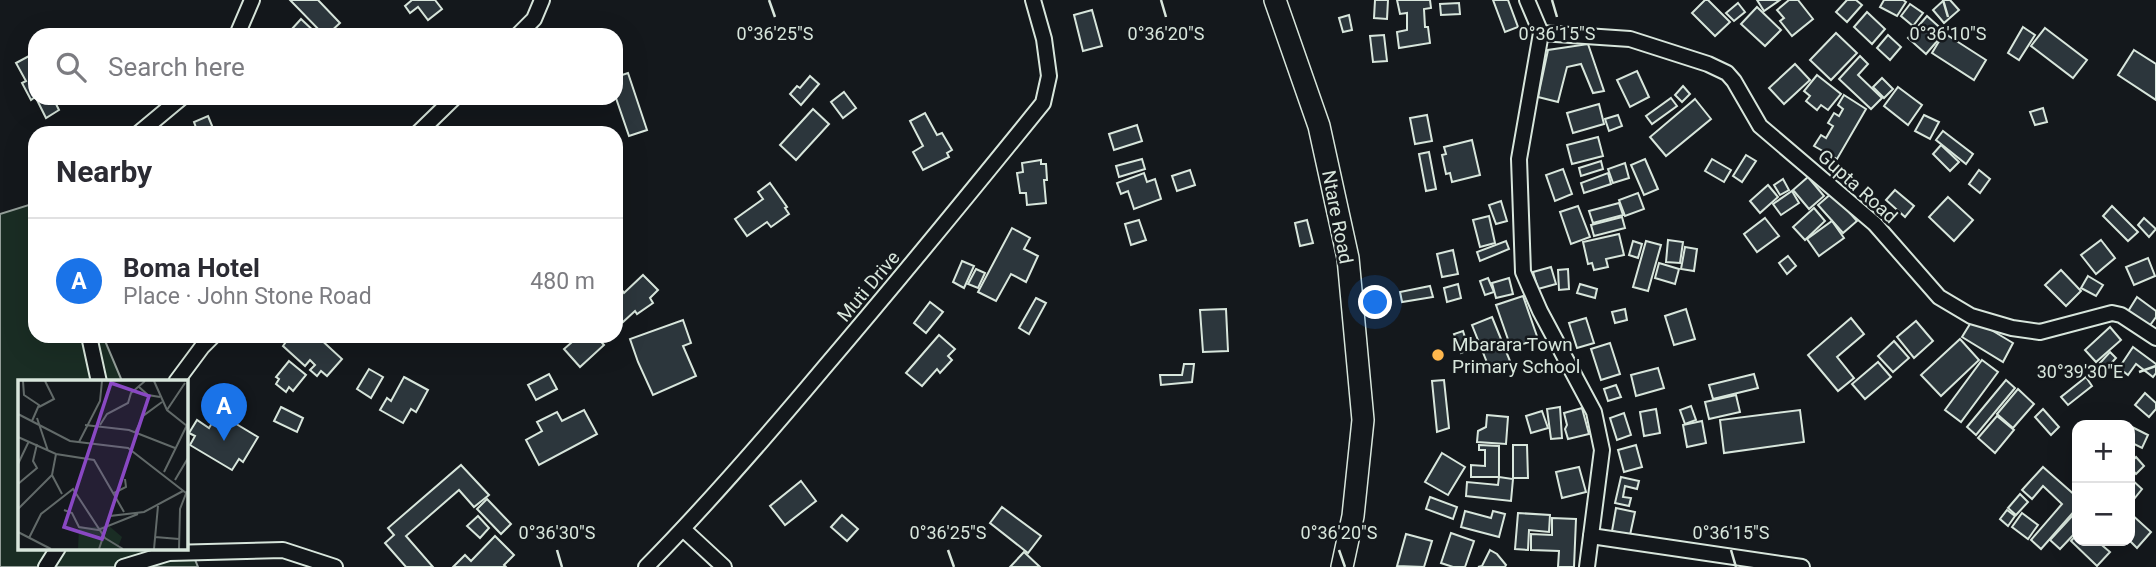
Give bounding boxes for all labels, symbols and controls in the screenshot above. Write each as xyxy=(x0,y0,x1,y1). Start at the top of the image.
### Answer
text: 0°36'25"S xyxy=(737,23,814,44)
text: 0°36'20"S xyxy=(1128,23,1205,44)
text: 0°36'15"S xyxy=(1519,23,1596,44)
text: 0°36'10"S xyxy=(1910,23,1987,44)
search box xyxy=(28,28,623,105)
icon: search xyxy=(52,48,90,86)
text: Search here xyxy=(108,52,245,82)
street label: Gupta Road xyxy=(1813,145,1902,228)
text: Nearby xyxy=(56,154,152,189)
street label: Ntare Road xyxy=(1317,168,1358,266)
street label: Muti Drive xyxy=(832,246,905,326)
text: Boma Hotel xyxy=(123,253,260,283)
text: A xyxy=(71,268,87,295)
text: 480 m xyxy=(530,268,595,295)
text: Place · John Stone Road xyxy=(123,283,372,310)
your location xyxy=(1358,285,1392,319)
place label: Mbarara Town Primary School xyxy=(1452,333,1580,378)
marker: Mbarara Town Primary School xyxy=(1430,347,1446,363)
text: 30°39'30"E xyxy=(2037,361,2123,382)
inset map xyxy=(18,380,187,550)
pin: A xyxy=(201,383,247,441)
map controls xyxy=(2072,420,2135,546)
button: + xyxy=(2072,420,2135,483)
button: − xyxy=(2072,483,2135,546)
text: 0°36'30"S xyxy=(519,522,596,543)
text: 0°36'25"S xyxy=(910,522,987,543)
text: 0°36'20"S xyxy=(1301,522,1378,543)
text: 0°36'15"S xyxy=(1693,522,1770,543)

